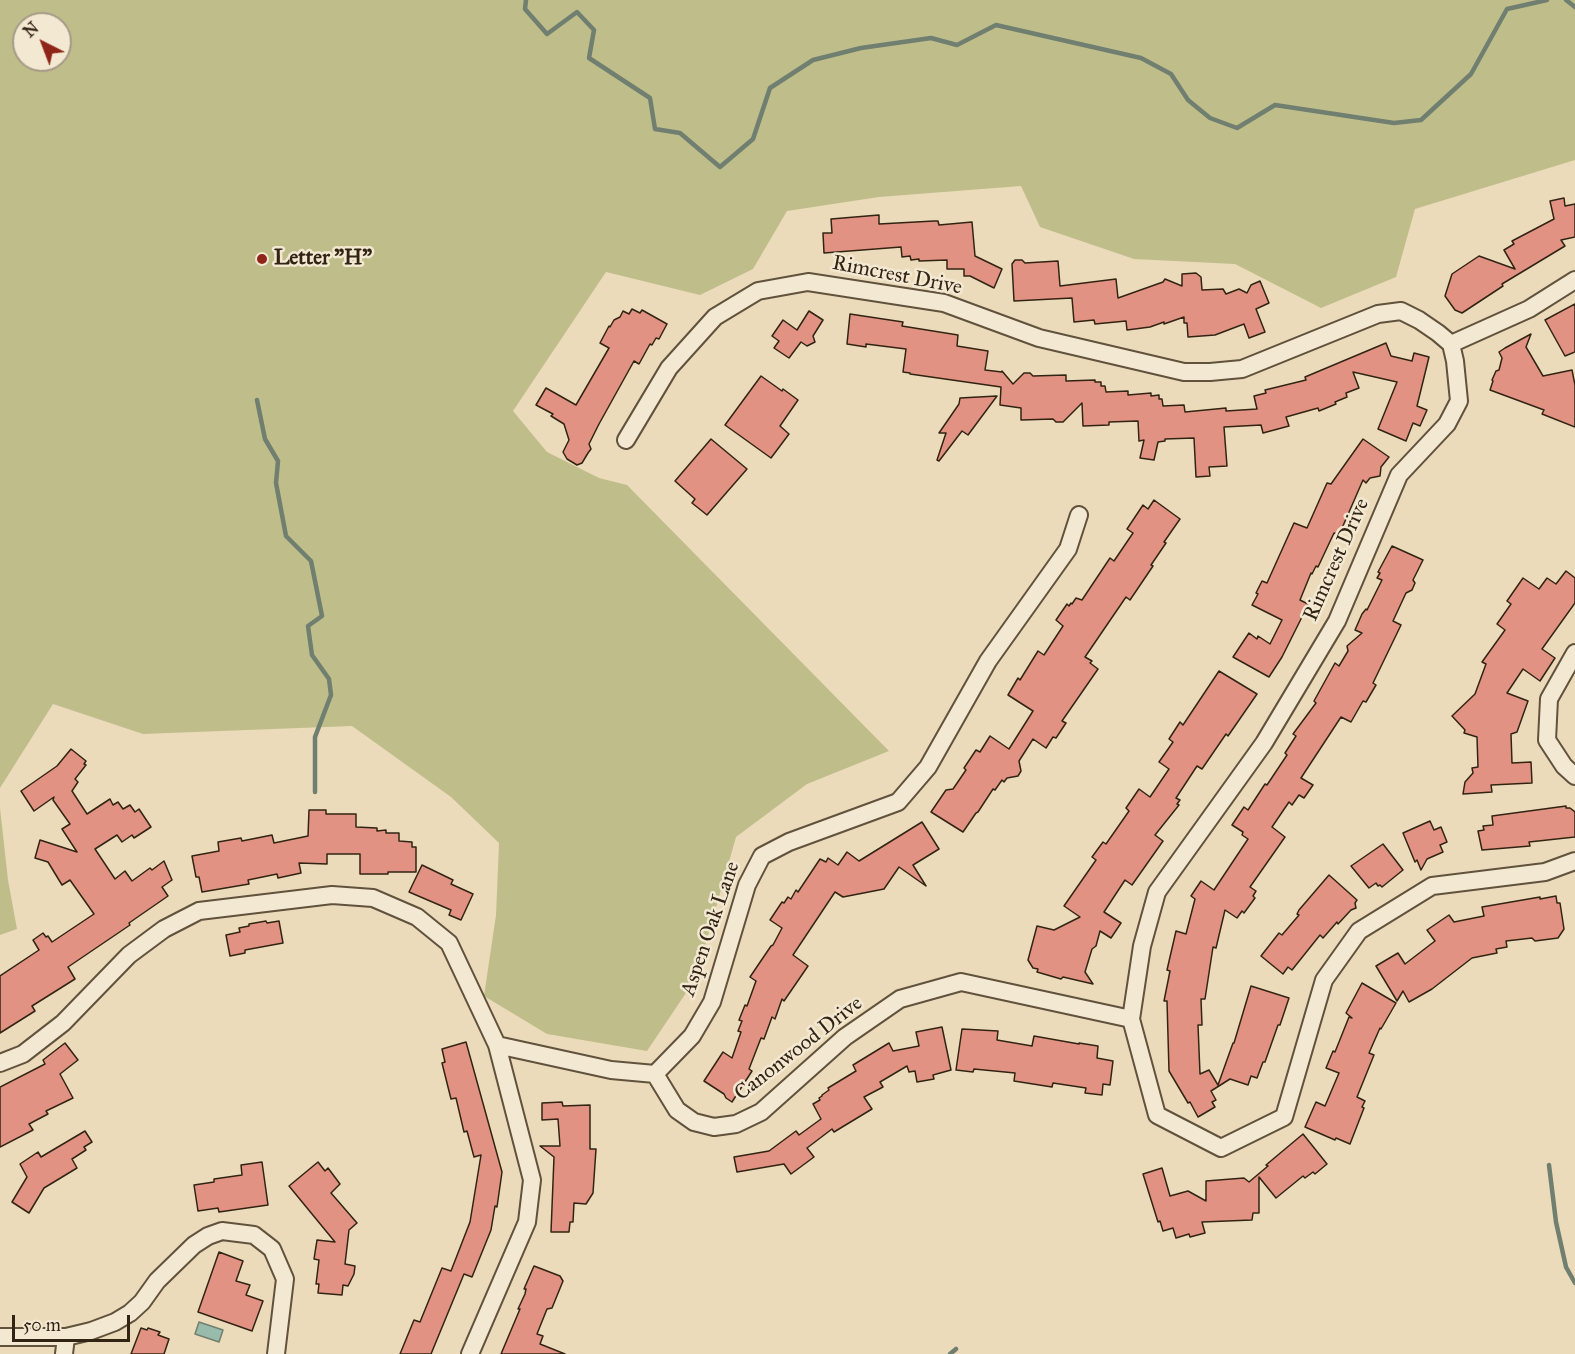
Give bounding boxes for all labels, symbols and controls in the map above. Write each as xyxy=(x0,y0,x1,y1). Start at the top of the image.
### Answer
north arrow xyxy=(12,12,72,72)
text: N xyxy=(20,18,42,41)
place label: Letter "H" xyxy=(274,246,372,272)
street label: Rimcrest Drive xyxy=(830,251,964,301)
marker: Letter "H" xyxy=(255,252,269,266)
street label: Rimcrest Drive xyxy=(1299,495,1375,625)
street label: Aspen Oak Lane xyxy=(676,858,746,1000)
street label: Canonwood Drive xyxy=(730,991,868,1107)
scale bar xyxy=(15,1303,134,1341)
text: 50 m xyxy=(23,1314,61,1336)

